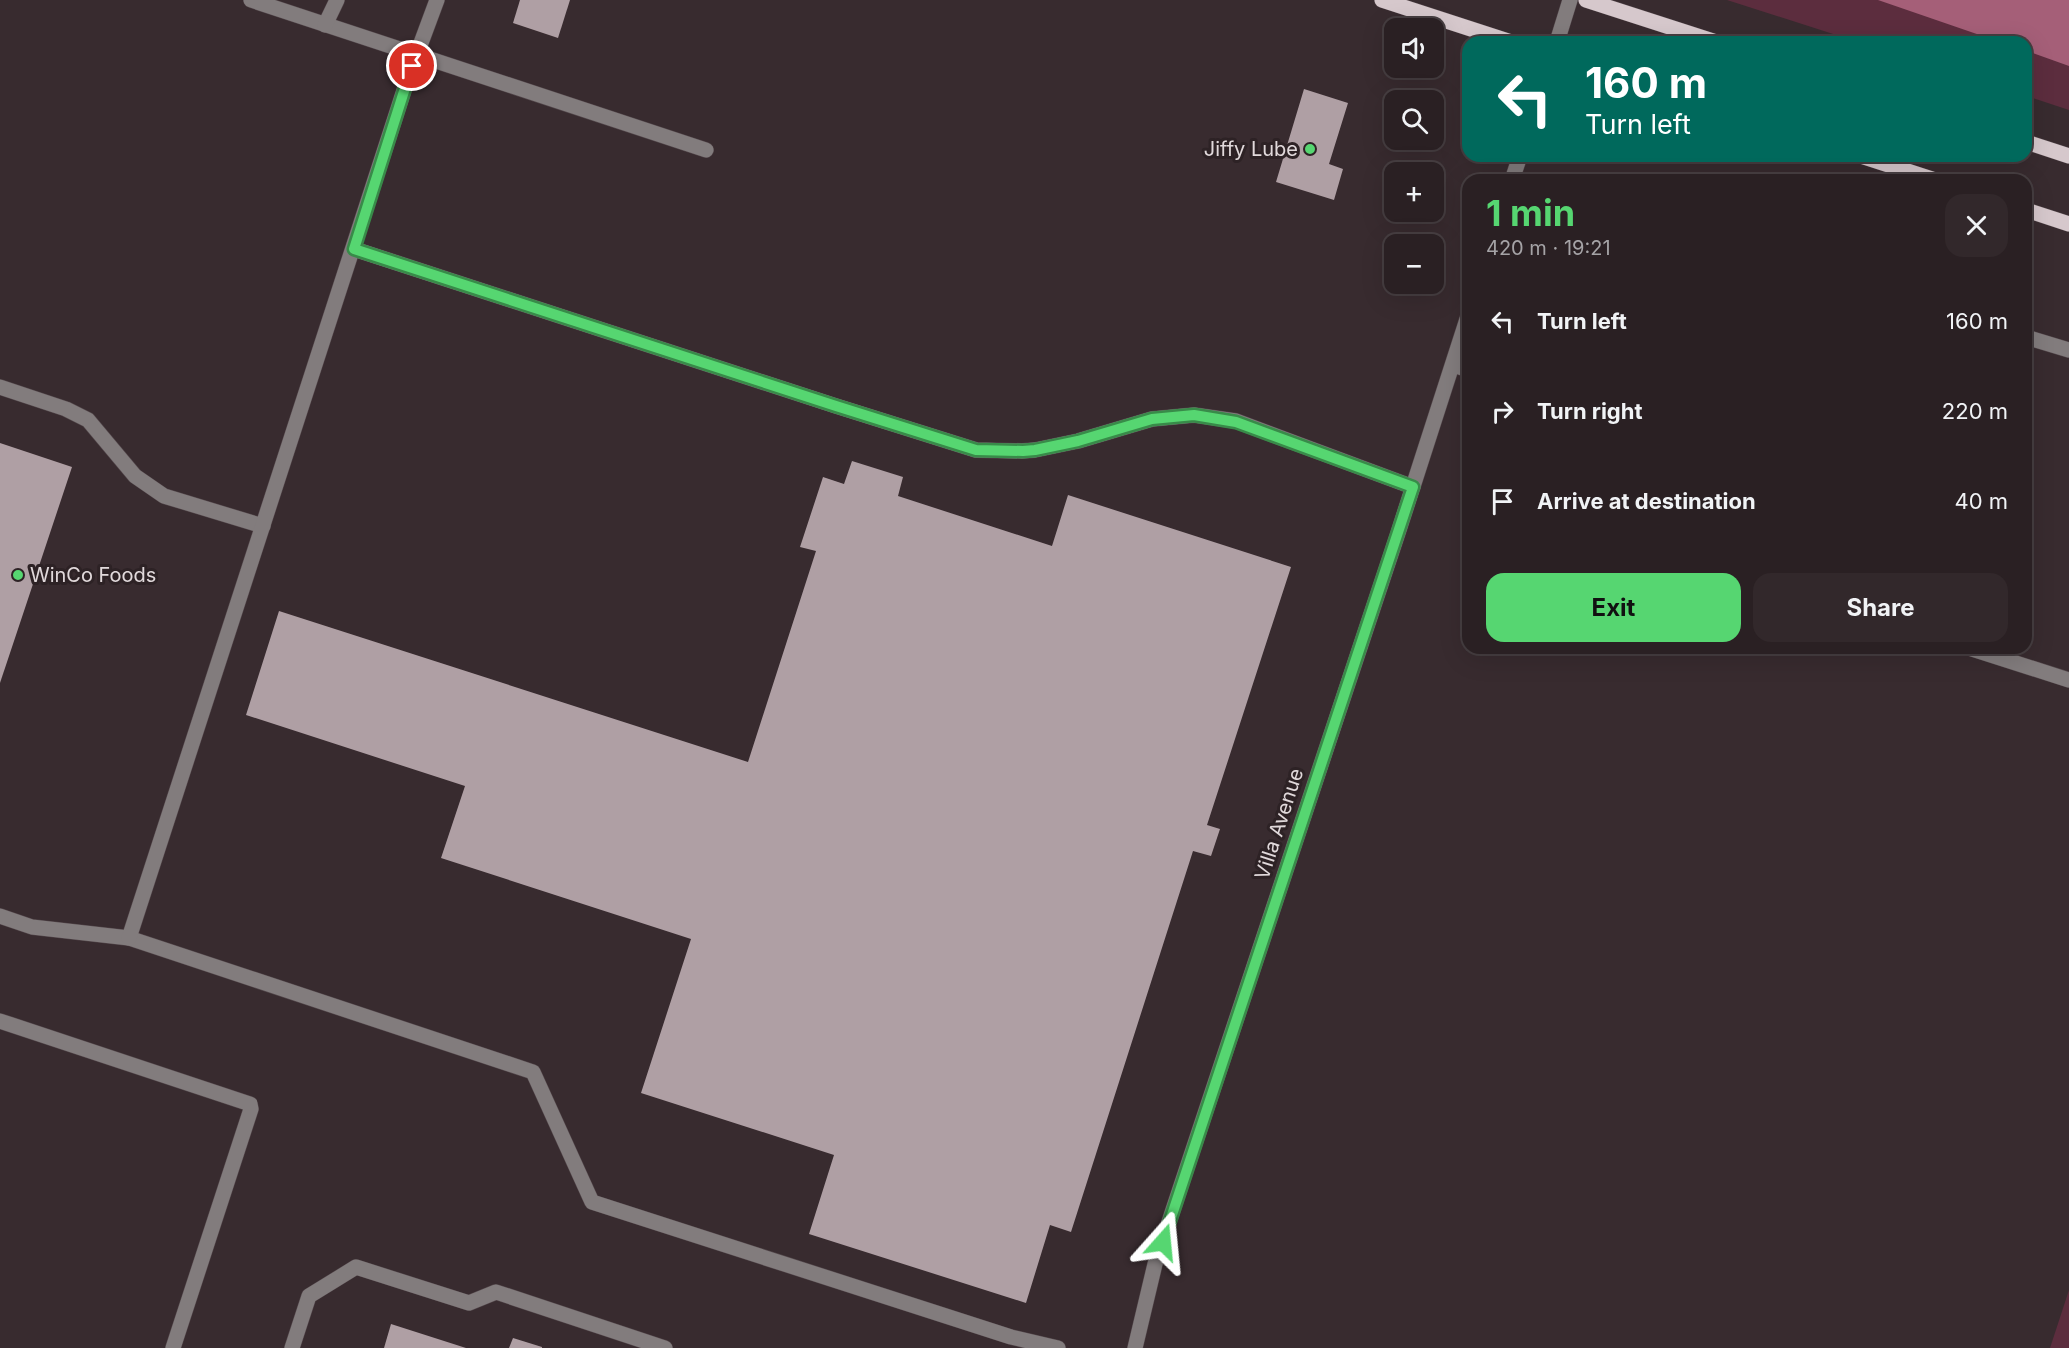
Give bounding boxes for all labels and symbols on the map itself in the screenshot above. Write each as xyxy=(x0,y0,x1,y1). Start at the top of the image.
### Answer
pin xyxy=(386,40,437,91)
place label: Jiffy Lube xyxy=(1204,137,1298,161)
marker: Jiffy Lube xyxy=(1303,142,1317,156)
place label: WinCo Foods xyxy=(30,563,156,587)
marker: WinCo Foods xyxy=(11,568,25,582)
street label: Villa Avenue xyxy=(1250,765,1308,883)
position arrow xyxy=(1131,1210,1195,1274)

